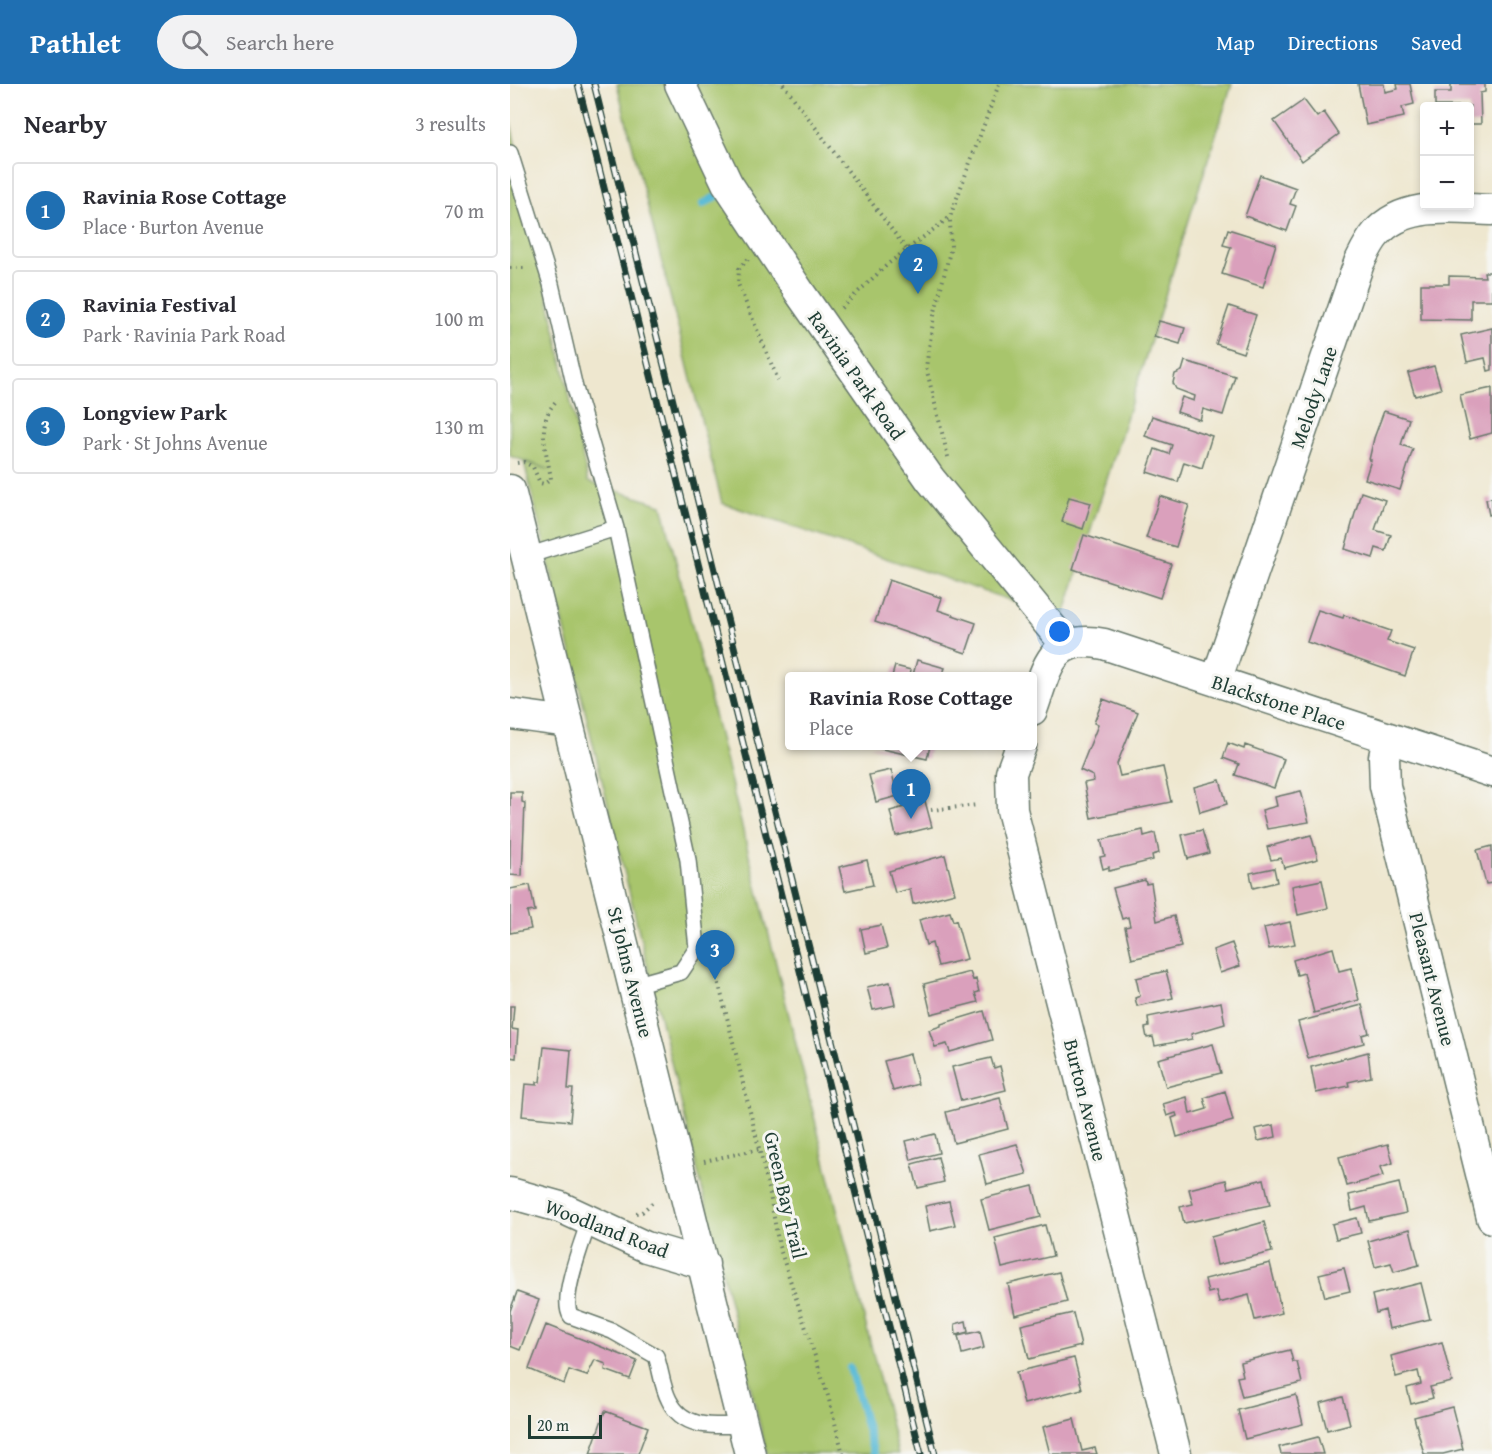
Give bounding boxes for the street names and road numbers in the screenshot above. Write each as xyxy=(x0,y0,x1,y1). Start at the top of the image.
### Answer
street label: Ravinia Park Road xyxy=(802,305,913,446)
street label: Melody Lane xyxy=(1282,342,1344,452)
street label: Blackstone Place xyxy=(1208,667,1350,737)
street label: St Johns Avenue xyxy=(601,903,661,1041)
street label: Pleasant Avenue xyxy=(1402,909,1464,1049)
street label: Burton Avenue xyxy=(1057,1036,1115,1164)
street label: Green Bay Trail xyxy=(757,1129,815,1262)
street label: Woodland Road xyxy=(541,1191,673,1265)

